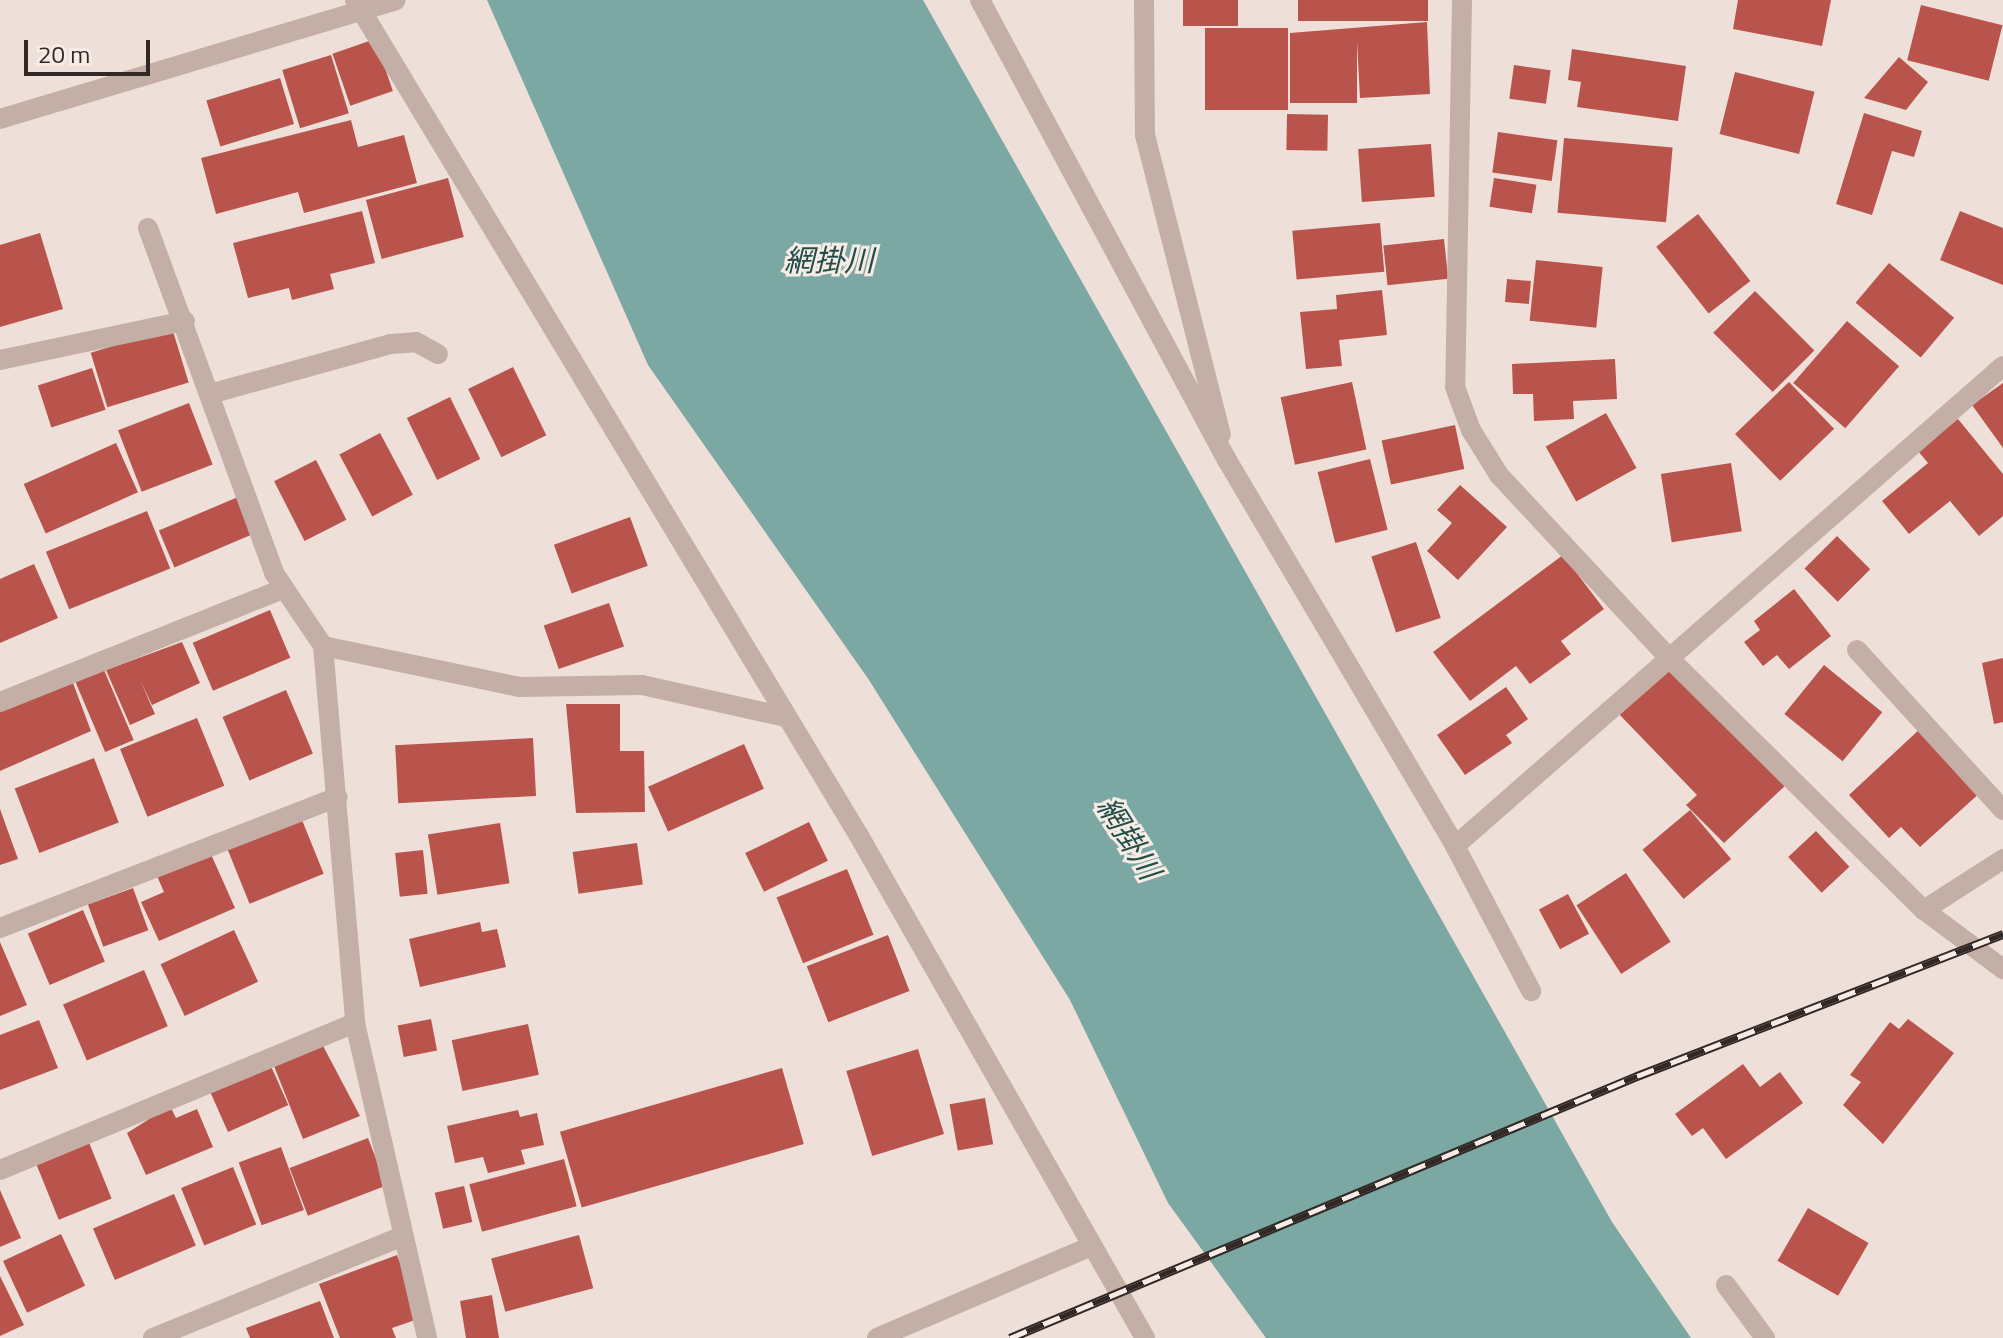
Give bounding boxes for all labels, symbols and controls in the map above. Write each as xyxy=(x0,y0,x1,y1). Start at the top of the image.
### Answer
scale bar xyxy=(28,24,154,74)
text: 20 m xyxy=(38,36,90,72)
water label: 網掛川 xyxy=(784,242,874,278)
water label: 網掛川 xyxy=(1090,790,1168,886)

